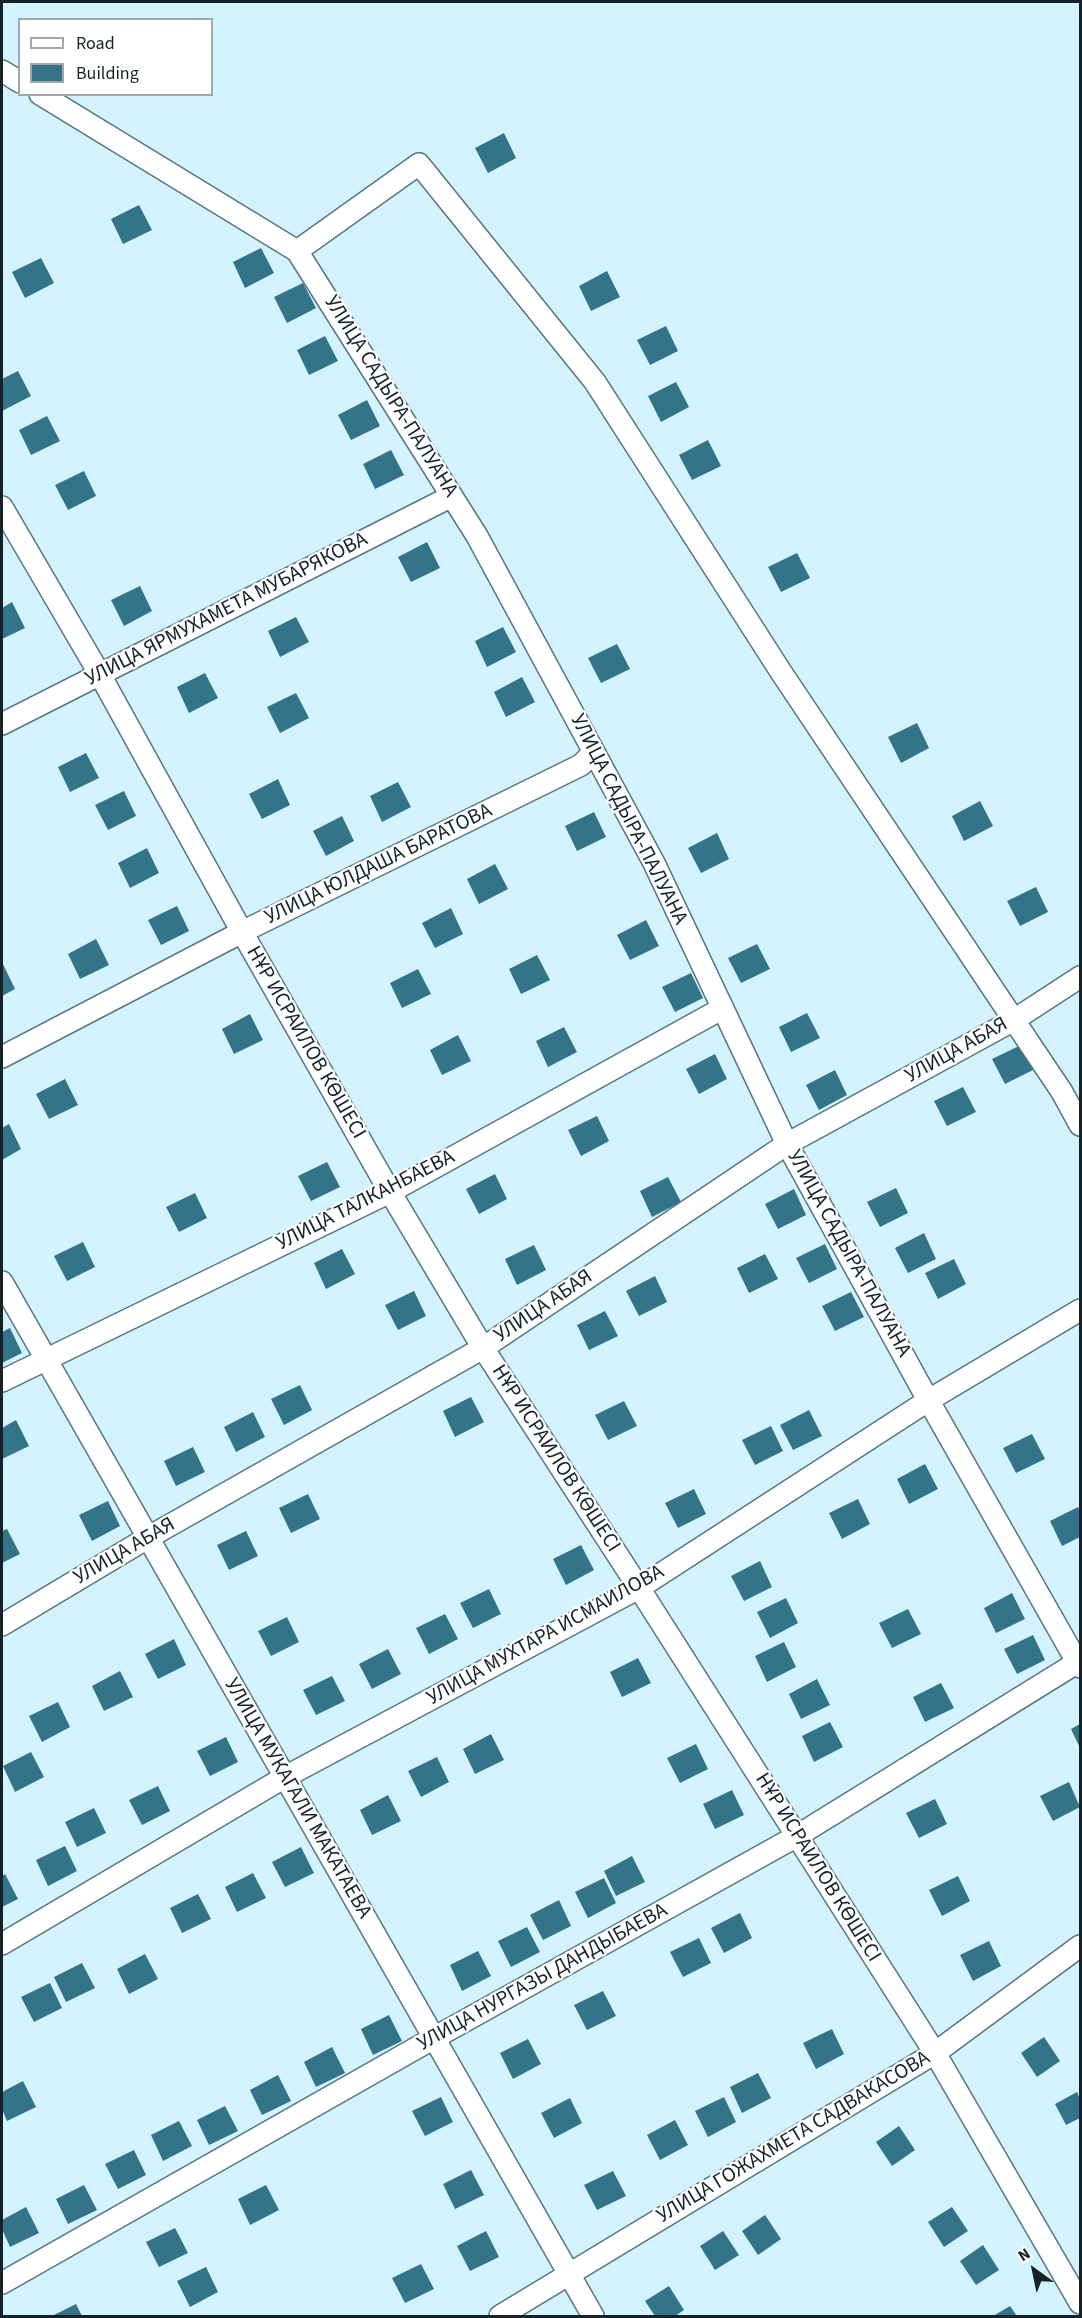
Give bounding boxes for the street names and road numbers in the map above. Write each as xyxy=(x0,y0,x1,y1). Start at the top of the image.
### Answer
street label: УЛИЦА САДЫРА-ПАЛУАНА xyxy=(318,292,462,502)
street label: УЛИЦА ЯРМУХАМЕТА МУБАРЯКОВА xyxy=(82,528,372,692)
street label: УЛИЦА САДЫРА-ПАЛУАНА xyxy=(564,711,692,929)
street label: УЛИЦА ЮЛДАША БАРАТОВА xyxy=(261,799,497,931)
street label: НҰР ИСРАИЛОВ КӨШЕСІ xyxy=(240,942,370,1144)
street label: УЛИЦА АБАЯ xyxy=(902,1013,1012,1089)
street label: УЛИЦА ТАЛКАНБАЕВА xyxy=(273,1145,459,1257)
street label: УЛИЦА САДЫРА-ПАЛУАНА xyxy=(781,1146,915,1362)
street label: УЛИЦА АБАЯ xyxy=(490,1265,598,1349)
street label: НҰР ИСРАИЛОВ КӨШЕСІ xyxy=(485,1361,625,1557)
street label: УЛИЦА АБАЯ xyxy=(70,1513,180,1591)
street label: УЛИЦА МУХТАРА ИСМАИЛОВА xyxy=(423,1560,669,1712)
street label: УЛИЦА МУКАГАЛИ МАКАТАЕВА xyxy=(218,1674,376,1924)
street label: НҰР ИСРАИЛОВ КӨШЕСІ xyxy=(748,1769,886,1967)
street label: УЛИЦА НУРГАЗЫ ДАНДЫБАЕВА xyxy=(414,1899,672,2057)
street label: УЛИЦА ГОЖАХМЕТА САДВАКАСОВА xyxy=(653,2046,935,2230)

